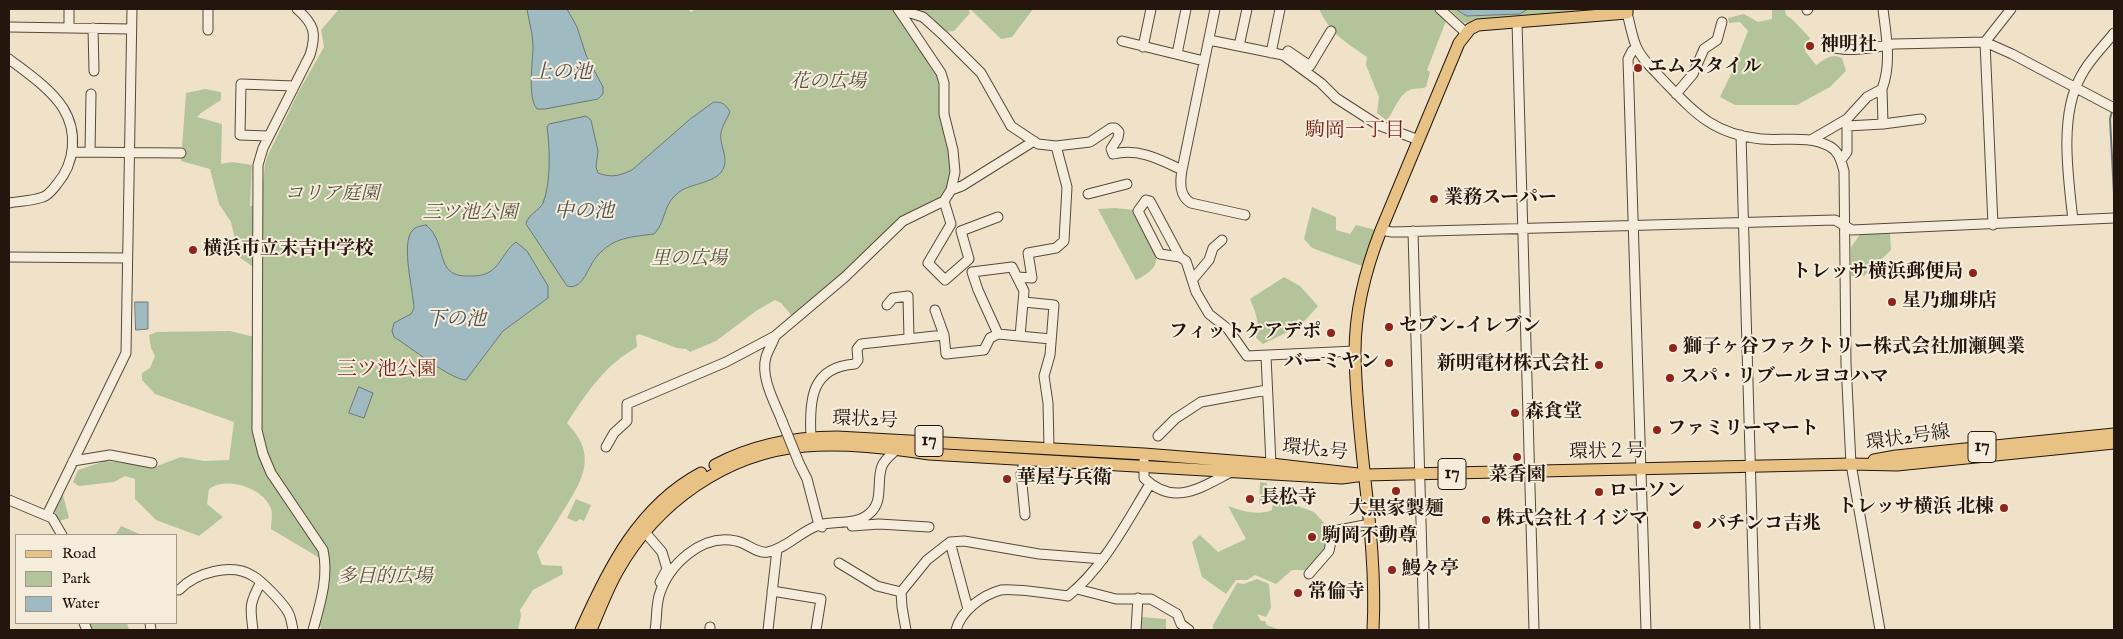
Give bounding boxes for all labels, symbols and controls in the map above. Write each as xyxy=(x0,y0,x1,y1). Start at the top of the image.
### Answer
place label: 神明社 xyxy=(1820,35,1877,57)
marker: 神明社 xyxy=(1804,40,1816,52)
place label: エムスタイル xyxy=(1648,57,1762,79)
water label: 上の池 xyxy=(532,62,592,86)
marker: エムスタイル xyxy=(1632,62,1644,74)
park label: 花の広場 xyxy=(790,72,866,94)
district label: 駒岡一丁目 xyxy=(1305,120,1405,144)
park label: コリア庭園 xyxy=(285,184,379,206)
place label: 業務スーパー xyxy=(1444,188,1557,210)
marker: 業務スーパー xyxy=(1428,193,1440,205)
water label: 中の池 xyxy=(554,201,614,225)
park label: 三ツ池公園 xyxy=(423,203,517,225)
place label: 横浜市立末吉中学校 xyxy=(203,239,374,261)
marker: 横浜市立末吉中学校 xyxy=(187,244,199,256)
park label: 里の広場 xyxy=(651,249,727,271)
place label: トレッサ横浜郵便局 xyxy=(1792,262,1963,284)
marker: トレッサ横浜郵便局 xyxy=(1967,267,1979,279)
place label: 星乃珈琲店 xyxy=(1902,291,1997,313)
marker: 星乃珈琲店 xyxy=(1886,296,1898,308)
water label: 下の池 xyxy=(426,309,486,333)
place label: セブン-イレブン xyxy=(1399,316,1541,338)
marker: セブン-イレブン xyxy=(1383,321,1395,333)
place label: フィットケアデポ xyxy=(1169,322,1321,344)
marker: フィットケアデポ xyxy=(1325,327,1337,339)
place label: 獅子ヶ谷ファクトリー株式会社加瀬興業 xyxy=(1683,337,2025,359)
marker: 獅子ヶ谷ファクトリー株式会社加瀬興業 xyxy=(1667,342,1679,354)
place label: バーミヤン xyxy=(1284,352,1379,374)
place label: 新明電材株式会社 xyxy=(1437,354,1589,376)
marker: バーミヤン xyxy=(1383,357,1395,369)
district label: 三ツ池公園 xyxy=(337,359,437,383)
marker: 新明電材株式会社 xyxy=(1593,359,1605,371)
place label: スパ・リブールヨコハマ xyxy=(1680,367,1888,389)
marker: スパ・リブールヨコハマ xyxy=(1664,372,1676,384)
place label: 森食堂 xyxy=(1525,402,1582,424)
marker: 森食堂 xyxy=(1509,407,1521,419)
street label: 環状2号 xyxy=(832,408,898,434)
place label: ファミリーマート xyxy=(1667,419,1819,441)
street label: 環状2号線 xyxy=(1864,422,1952,456)
marker: ファミリーマート xyxy=(1651,424,1663,436)
road number: 17 xyxy=(915,426,943,456)
road number: 17 xyxy=(1968,432,1996,462)
street label: 環状2号 xyxy=(1281,436,1349,466)
street label: 環状２号 xyxy=(1569,441,1645,465)
marker: 菜香園 xyxy=(1511,451,1523,463)
road number: 17 xyxy=(1438,458,1466,489)
place label: 菜香園 xyxy=(1489,465,1545,487)
place label: 華屋与兵衛 xyxy=(1017,468,1112,490)
marker: 華屋与兵衛 xyxy=(1001,473,1013,485)
place label: ローソン xyxy=(1609,481,1685,503)
marker: 大黒家製麺 xyxy=(1390,485,1402,497)
marker: ローソン xyxy=(1593,486,1605,498)
place label: 長松寺 xyxy=(1260,488,1317,510)
marker: 長松寺 xyxy=(1244,493,1256,505)
place label: トレッサ横浜 北棟 xyxy=(1838,497,1994,519)
place label: 大黒家製麺 xyxy=(1349,499,1443,521)
marker: トレッサ横浜 北棟 xyxy=(1998,502,2010,514)
place label: 株式会社イイジマ xyxy=(1496,509,1648,531)
marker: 株式会社イイジマ xyxy=(1480,514,1492,526)
place label: パチンコ吉兆 xyxy=(1707,514,1821,536)
marker: パチンコ吉兆 xyxy=(1691,519,1703,531)
place label: 駒岡不動尊 xyxy=(1322,526,1417,548)
marker: 駒岡不動尊 xyxy=(1306,531,1318,543)
legend xyxy=(15,534,178,624)
text: Road xyxy=(62,544,96,563)
place label: 鰻々亭 xyxy=(1402,559,1459,581)
marker: 鰻々亭 xyxy=(1386,564,1398,576)
park label: 多目的広場 xyxy=(338,567,432,589)
text: Park xyxy=(62,569,91,588)
place label: 常倫寺 xyxy=(1308,582,1365,604)
marker: 常倫寺 xyxy=(1292,587,1304,599)
text: Water xyxy=(62,594,99,613)

